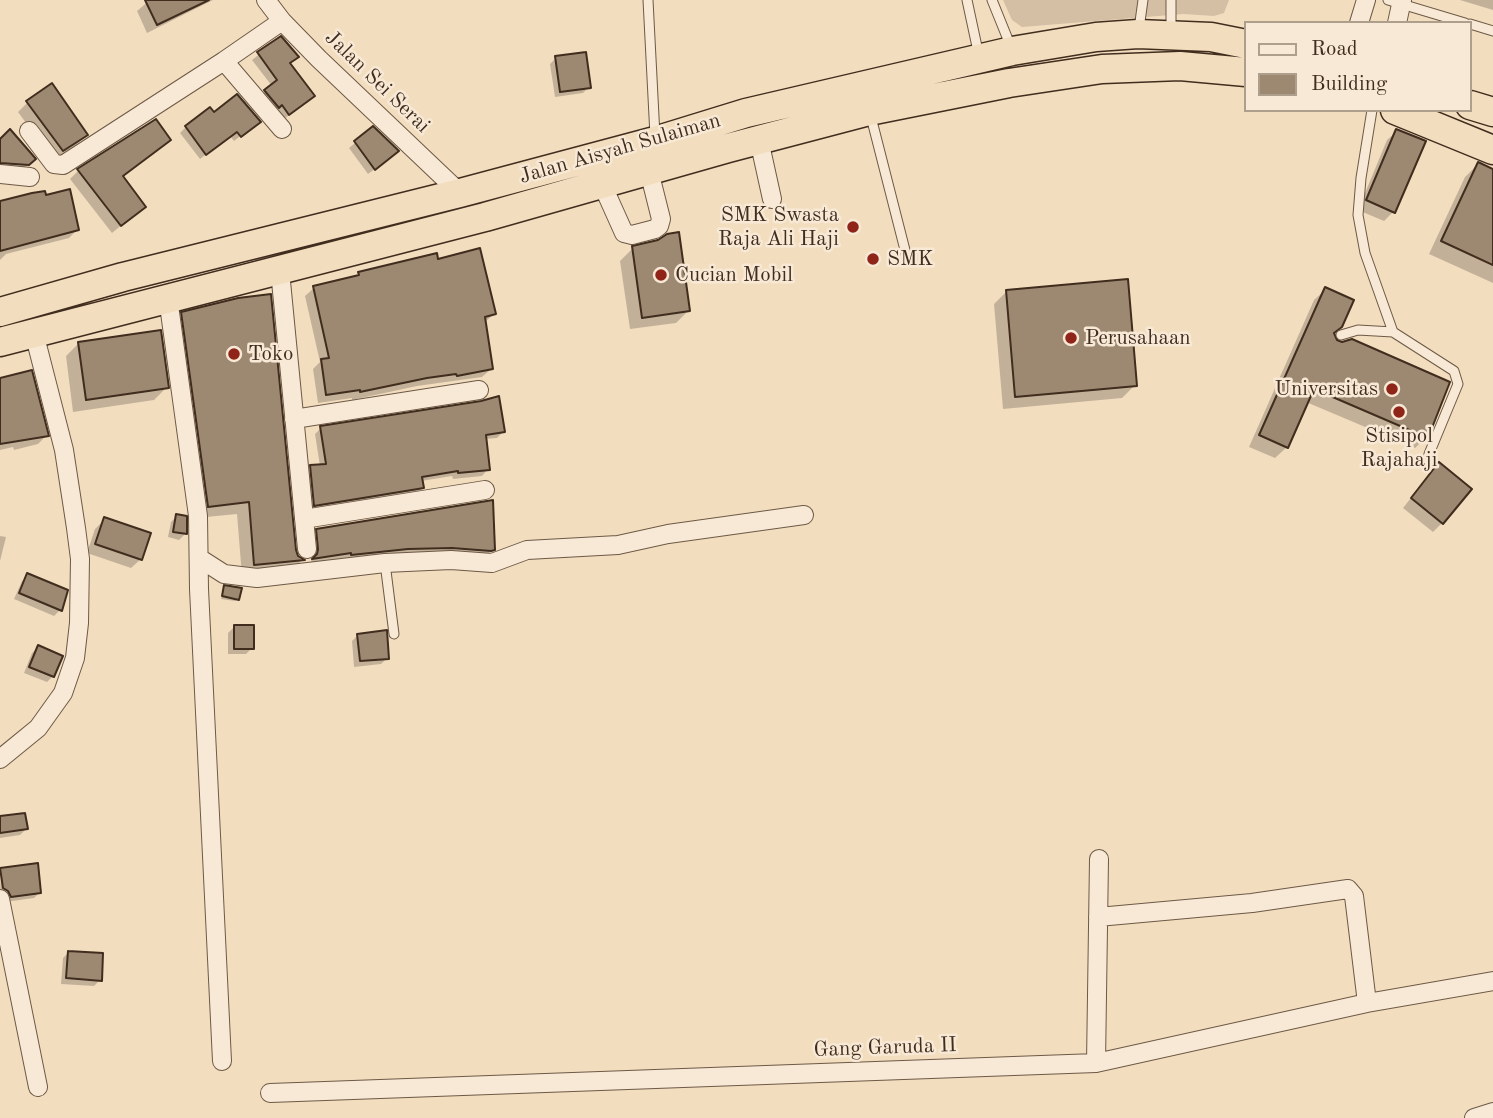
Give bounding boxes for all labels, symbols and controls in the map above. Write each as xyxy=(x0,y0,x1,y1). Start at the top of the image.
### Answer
legend xyxy=(1244,21,1472,112)
street label: Jalan Sei Serai xyxy=(319,26,435,138)
text: Road xyxy=(1311,39,1358,60)
text: Building xyxy=(1311,74,1387,95)
street label: Jalan Aisyah Sulaiman xyxy=(516,108,724,190)
place label: SMK Swasta Raja Ali Haji xyxy=(718,202,839,252)
marker: SMK Swasta Raja Ali Haji xyxy=(845,219,861,235)
place label: SMK xyxy=(887,246,933,272)
marker: SMK xyxy=(865,251,881,267)
place label: Cucian Mobil xyxy=(675,262,793,288)
marker: Cucian Mobil xyxy=(653,267,669,283)
place label: Perusahaan xyxy=(1085,325,1191,351)
marker: Perusahaan xyxy=(1063,330,1079,346)
place label: Toko xyxy=(248,341,293,367)
marker: Toko xyxy=(226,346,242,362)
place label: Universitas xyxy=(1275,376,1378,402)
marker: Universitas xyxy=(1384,381,1400,397)
marker: Stisipol Rajahaji xyxy=(1391,404,1407,420)
place label: Stisipol Rajahaji xyxy=(1361,423,1437,473)
street label: Gang Garuda II xyxy=(813,1033,957,1063)

